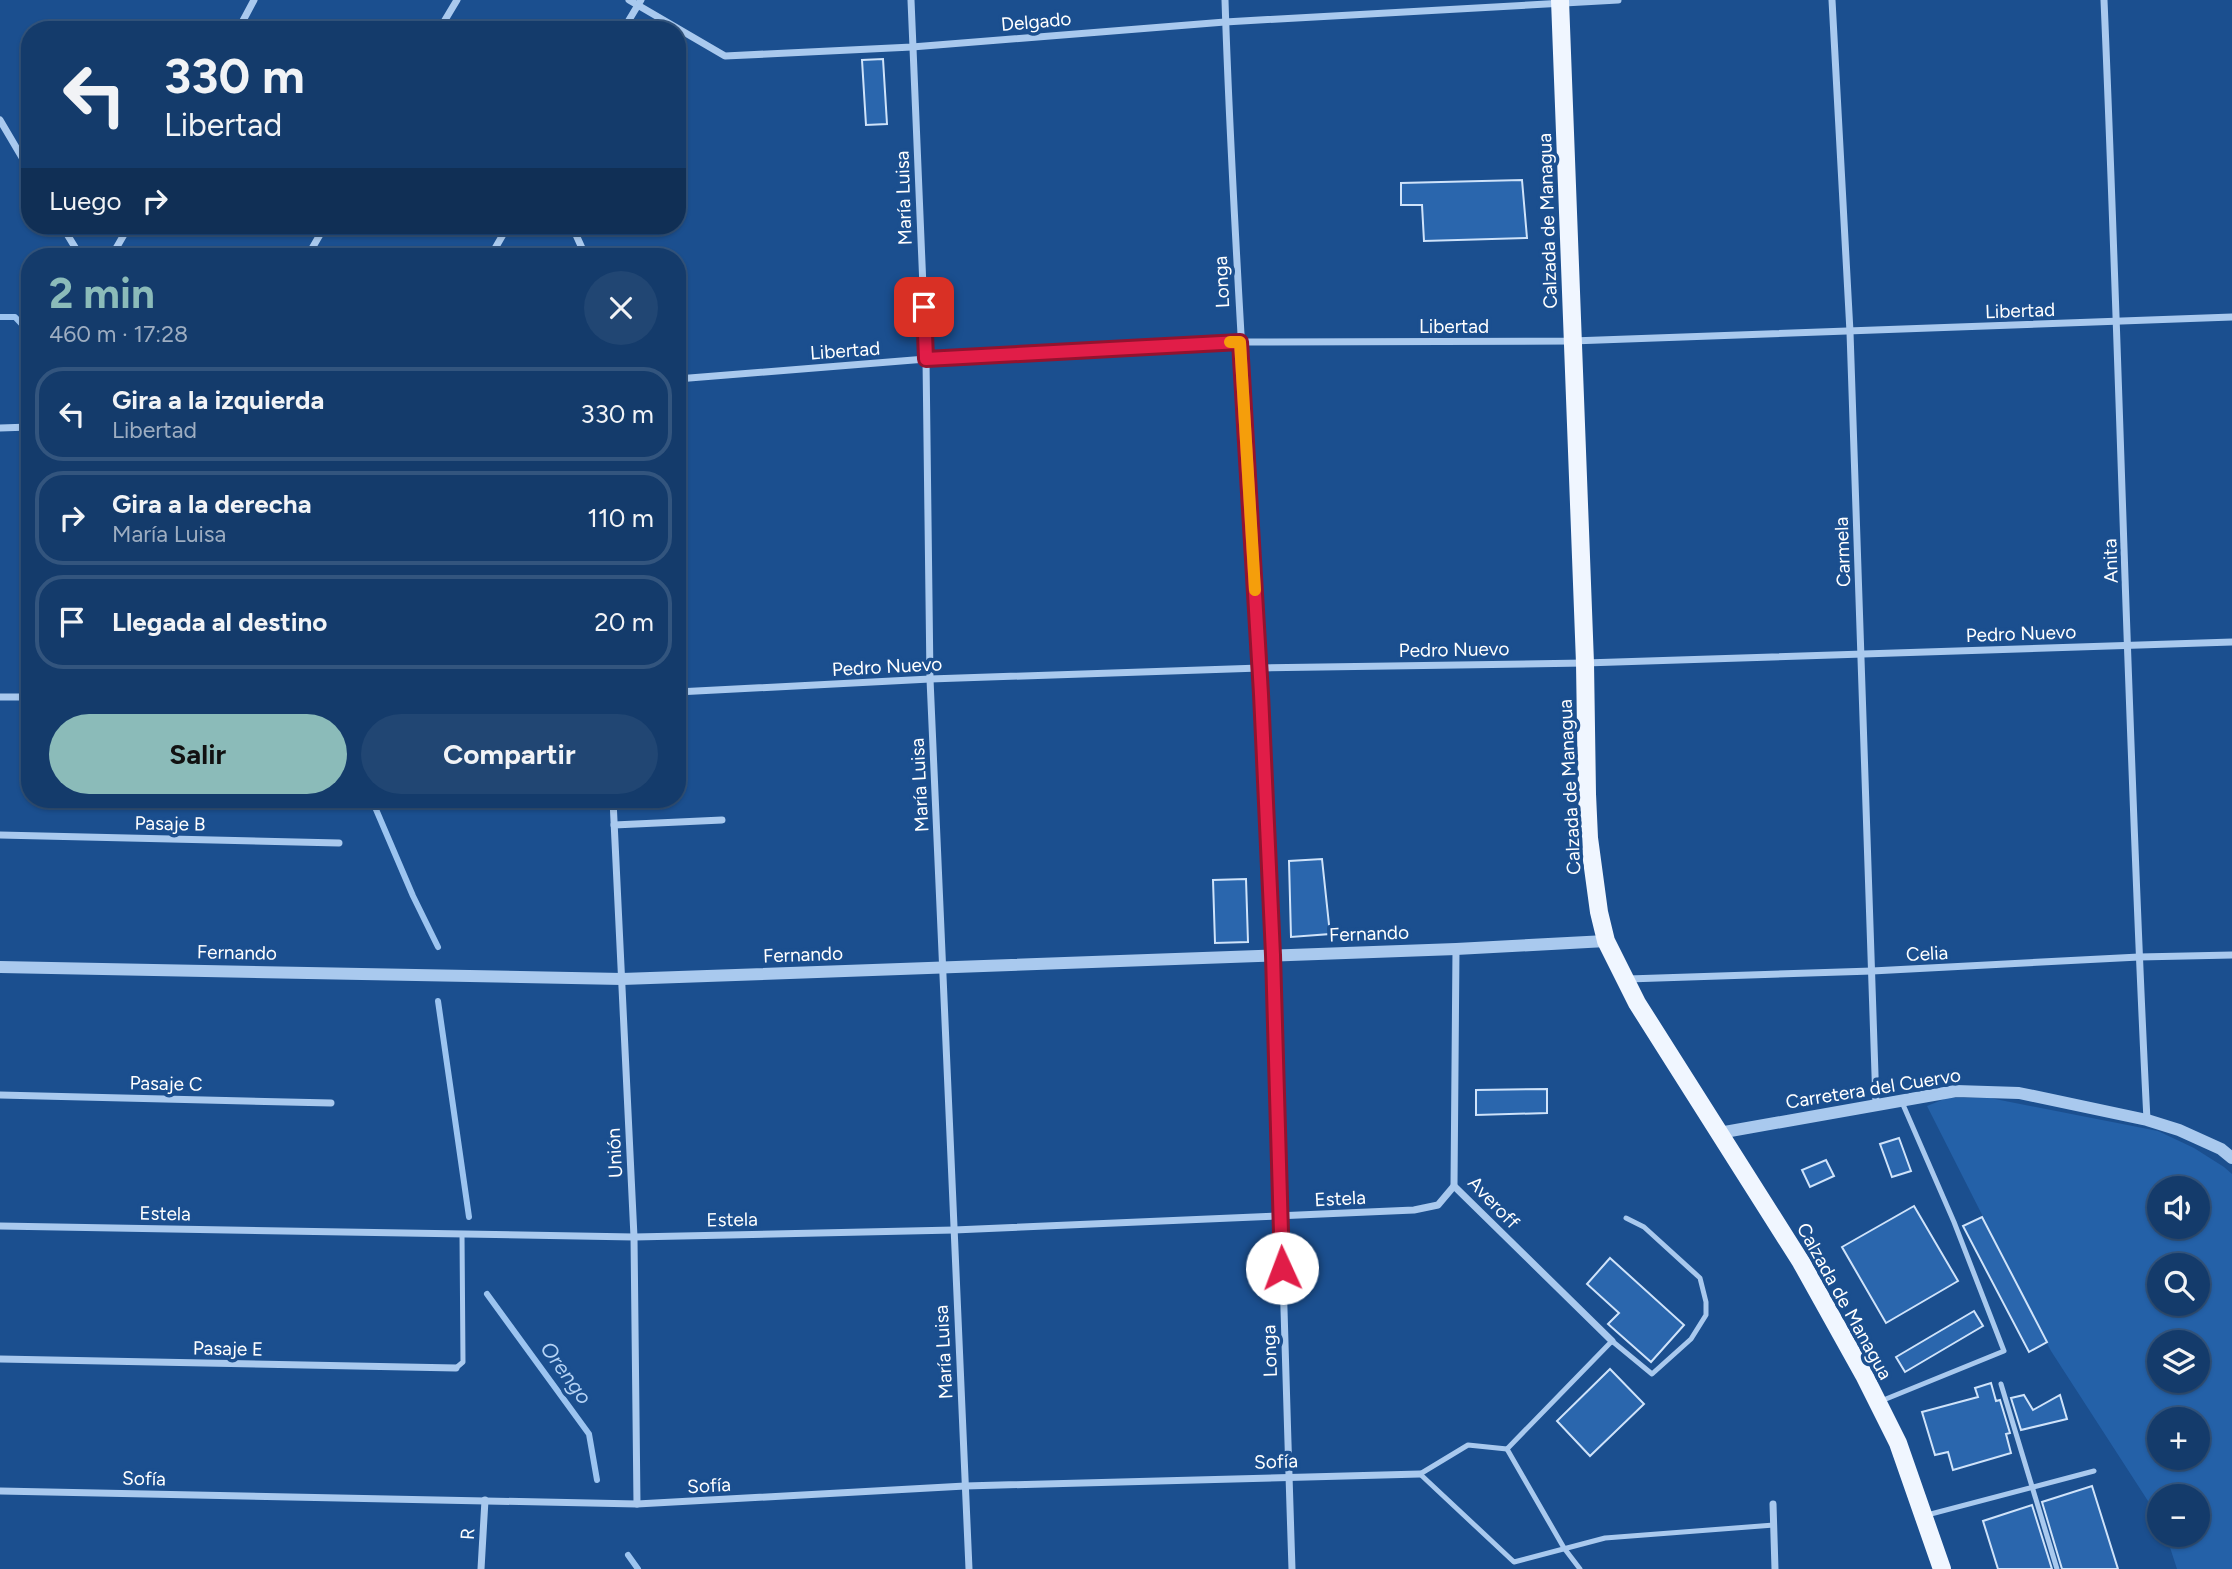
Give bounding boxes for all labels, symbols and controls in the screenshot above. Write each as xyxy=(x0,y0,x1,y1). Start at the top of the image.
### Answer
street label: Delgado xyxy=(1000,7,1072,36)
text: 330 m xyxy=(164,46,305,105)
icon: left xyxy=(49,49,140,140)
text: Libertad xyxy=(164,106,282,144)
street label: Calzada de Managua xyxy=(1533,133,1562,309)
street label: María Luisa xyxy=(890,150,917,246)
icon: right xyxy=(136,182,174,220)
text: Luego xyxy=(49,185,122,217)
street label: Longa xyxy=(1209,255,1234,309)
text: 2 min xyxy=(49,268,155,319)
button: close xyxy=(584,271,658,345)
pin xyxy=(894,277,954,337)
icon: arrive xyxy=(905,288,943,326)
street label: Libertad xyxy=(1985,298,2055,323)
street label: Libertad xyxy=(1419,315,1489,338)
text: 460 m · 17:28 xyxy=(49,320,188,348)
street label: Libertad xyxy=(809,337,881,364)
text: Gira a la izquierda xyxy=(112,384,324,416)
icon: left xyxy=(53,395,91,433)
text: 330 m xyxy=(580,398,654,430)
text: Libertad xyxy=(112,416,197,444)
text: Gira a la derecha xyxy=(112,488,312,520)
icon: right xyxy=(53,499,91,537)
text: 110 m xyxy=(587,502,654,534)
street label: Carmela xyxy=(1830,516,1855,587)
text: María Luisa xyxy=(112,520,226,548)
street label: Anita xyxy=(2098,538,2123,584)
icon: arrive xyxy=(53,603,91,641)
text: Llegada al destino xyxy=(112,606,327,638)
text: 20 m xyxy=(594,606,654,638)
street label: Pedro Nuevo xyxy=(1965,620,2077,647)
street label: Pedro Nuevo xyxy=(1399,637,1509,662)
street label: Pedro Nuevo xyxy=(831,652,943,681)
street label: Calzada de Managua xyxy=(1553,699,1586,875)
button: Salir xyxy=(49,714,347,794)
button: Compartir xyxy=(361,714,658,794)
street label: María Luisa xyxy=(906,737,933,833)
street label: Pasaje B xyxy=(134,811,206,836)
street label: Fernando xyxy=(1329,921,1409,946)
street label: Fernando xyxy=(197,940,277,965)
street label: Celia xyxy=(1905,941,1949,966)
street label: Fernando xyxy=(763,942,843,967)
street label: Carretera del Cuervo xyxy=(1784,1063,1962,1114)
street label: Pasaje C xyxy=(129,1071,203,1096)
street label: Unión xyxy=(602,1127,627,1179)
street label: Averoff xyxy=(1463,1171,1524,1233)
map controls xyxy=(2147,1176,2210,1547)
button: sound xyxy=(2147,1176,2210,1239)
street label: Estela xyxy=(1314,1186,1366,1211)
street label: Estela xyxy=(139,1202,191,1225)
street label: Estela xyxy=(706,1208,758,1231)
street label: Calzada de Managua xyxy=(1792,1219,1897,1384)
position arrow xyxy=(1245,1231,1319,1305)
button: search xyxy=(2147,1253,2210,1316)
street label: María Luisa xyxy=(930,1304,957,1400)
street label: Longa xyxy=(1257,1324,1282,1378)
button: layers xyxy=(2147,1330,2210,1393)
street label: Pasaje E xyxy=(193,1336,263,1361)
water label: Orengo xyxy=(535,1337,597,1409)
button: + xyxy=(2147,1407,2210,1470)
street label: Sofía xyxy=(1254,1449,1298,1474)
street label: Sofía xyxy=(122,1467,166,1490)
street label: Sofía xyxy=(687,1473,731,1498)
button: − xyxy=(2147,1484,2210,1547)
street label: R xyxy=(456,1527,479,1541)

